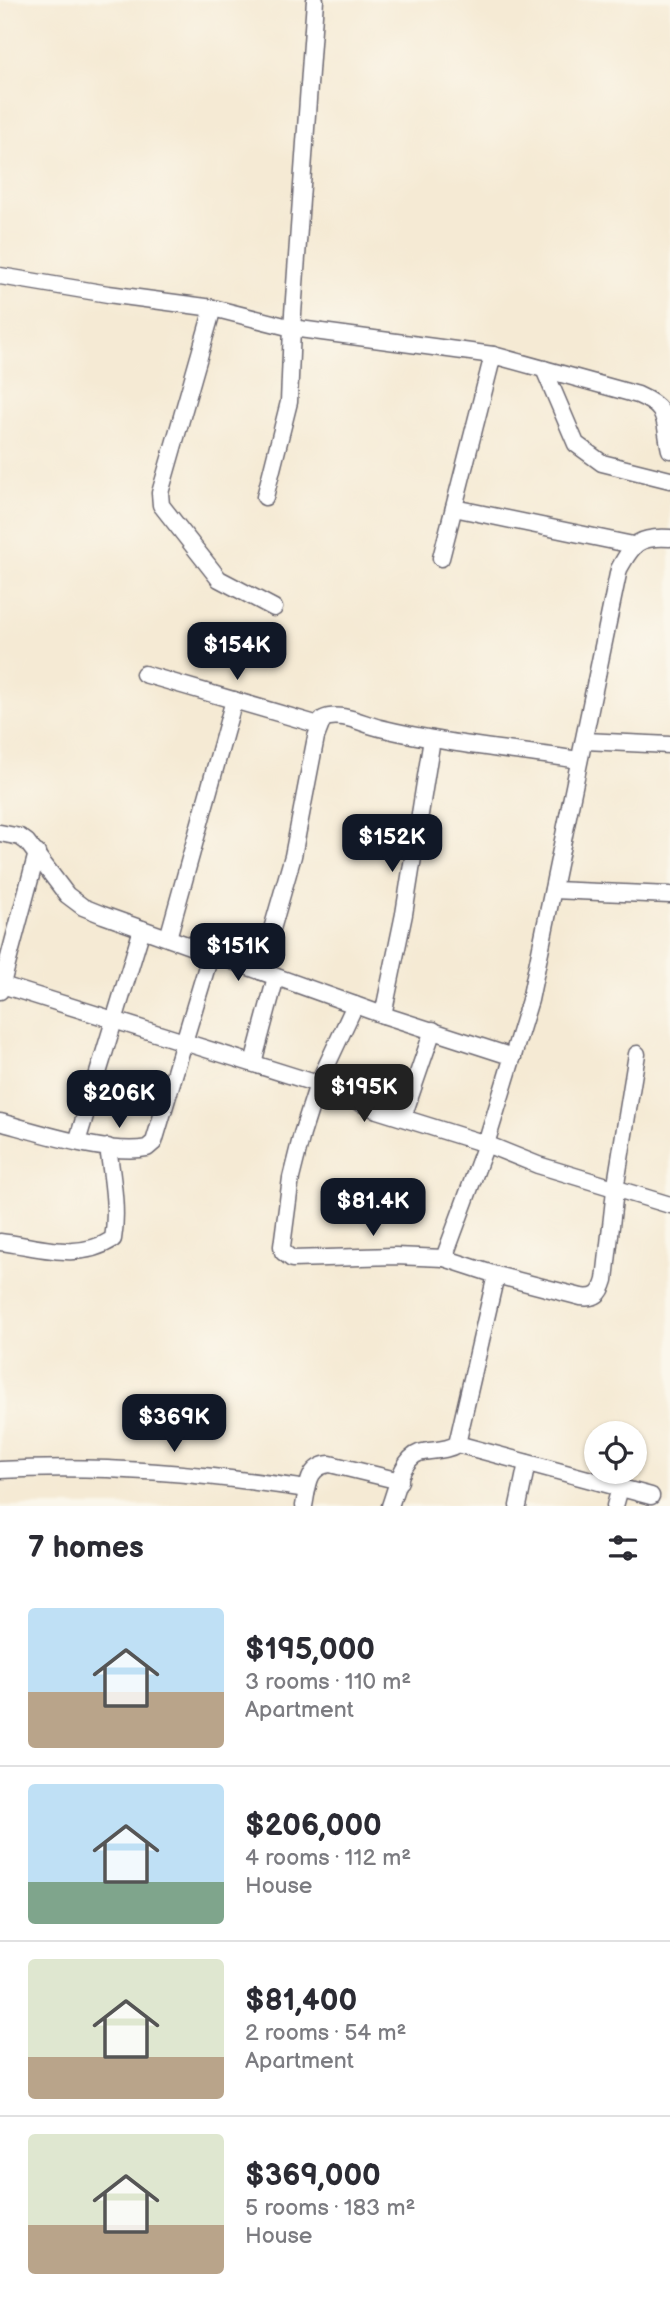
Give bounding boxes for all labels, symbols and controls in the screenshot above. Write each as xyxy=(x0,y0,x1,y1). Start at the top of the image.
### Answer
pin: $154K xyxy=(188,622,286,682)
text: $154K xyxy=(203,631,271,659)
pin: $152K xyxy=(343,814,441,874)
text: $152K xyxy=(358,823,426,851)
pin: $151K xyxy=(189,923,287,983)
text: $151K xyxy=(206,932,270,960)
pin: $195K xyxy=(315,1064,413,1124)
pin: $206K xyxy=(70,1070,168,1130)
text: $195K xyxy=(330,1073,398,1101)
text: $206K xyxy=(83,1079,155,1107)
pin: $81.4K xyxy=(316,1178,430,1238)
text: $81.4K xyxy=(337,1187,409,1215)
pin: $369K xyxy=(125,1394,223,1454)
text: $369K xyxy=(138,1403,210,1431)
map controls xyxy=(584,1421,647,1484)
button: locate xyxy=(584,1421,647,1484)
icon: filters xyxy=(604,1529,642,1567)
text: 7 homes xyxy=(28,1530,144,1566)
text: $195,000 xyxy=(245,1632,375,1668)
icon: home xyxy=(84,1636,168,1720)
text: 3 rooms · 110 m² xyxy=(245,1668,411,1696)
text: Apartment xyxy=(245,1696,354,1724)
text: $206,000 xyxy=(245,1808,382,1844)
icon: home xyxy=(84,1812,168,1896)
text: 4 rooms · 112 m² xyxy=(245,1844,411,1872)
text: House xyxy=(245,1872,312,1900)
text: $81,400 xyxy=(245,1983,357,2019)
icon: home xyxy=(84,1987,168,2071)
text: 2 rooms · 54 m² xyxy=(245,2019,407,2047)
text: Apartment xyxy=(245,2047,354,2075)
text: $369,000 xyxy=(245,2158,381,2194)
icon: home xyxy=(84,2162,168,2246)
text: 5 rooms · 183 m² xyxy=(245,2194,415,2222)
text: House xyxy=(245,2222,312,2250)

